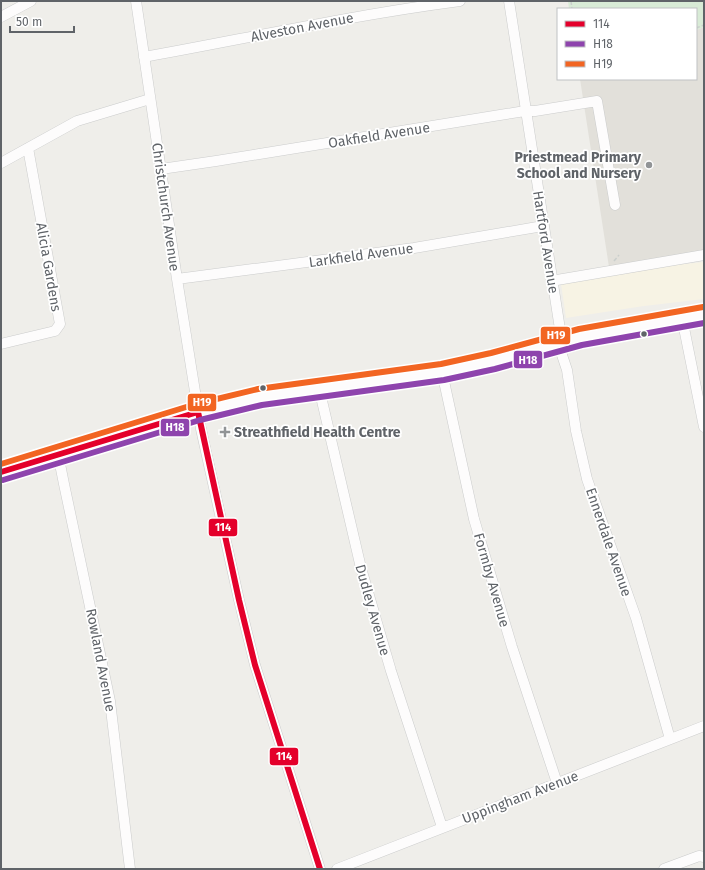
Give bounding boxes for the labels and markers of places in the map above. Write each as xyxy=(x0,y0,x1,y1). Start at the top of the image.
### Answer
place label: Priestmead Primary School and Nursery xyxy=(515,149,642,182)
marker: Priestmead Primary School and Nursery xyxy=(644,160,654,170)
unlabelled marker xyxy=(639,329,649,339)
unlabelled marker xyxy=(258,383,268,393)
place label: Streathfield Health Centre xyxy=(234,424,401,441)
marker: Streathfield Health Centre xyxy=(219,426,231,438)

